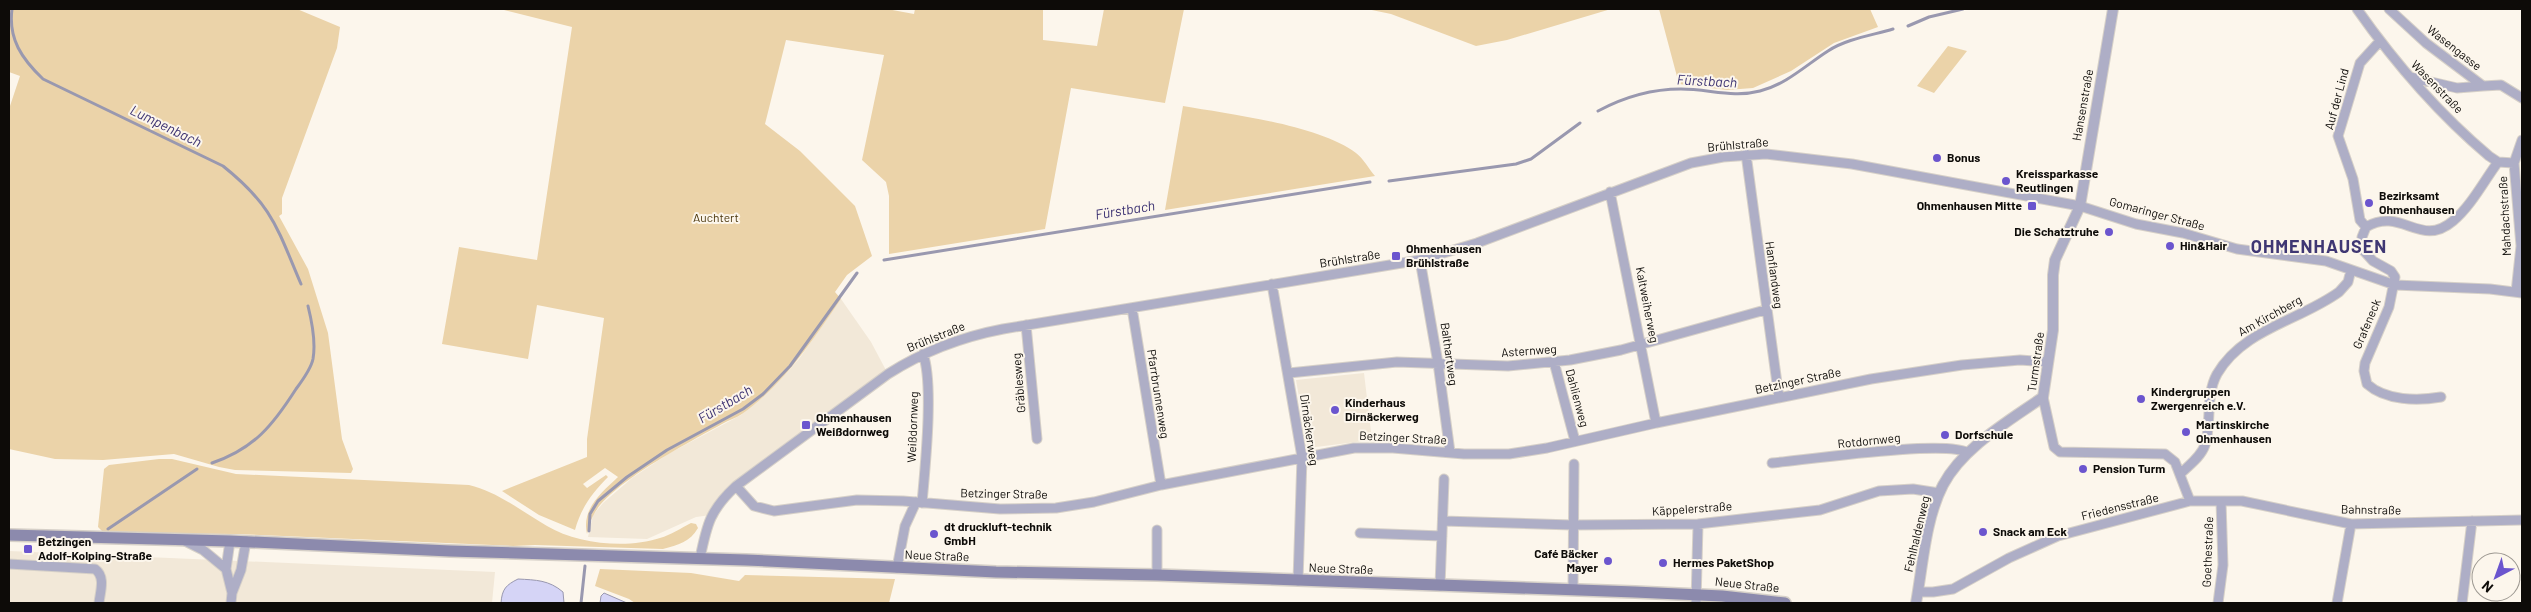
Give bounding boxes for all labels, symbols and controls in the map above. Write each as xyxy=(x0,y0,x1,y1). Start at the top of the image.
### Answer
street label: Wasengasse xyxy=(2425,22,2485,73)
street label: Wasenstraße xyxy=(2409,57,2467,116)
street label: Auf der Lind xyxy=(2321,67,2351,131)
street label: Hansenstraße xyxy=(2069,68,2095,142)
water label: Fürstbach xyxy=(1676,70,1738,91)
water label: Lumpenbach xyxy=(128,101,205,150)
street label: Brühlstraße xyxy=(1707,134,1769,154)
place label: Bonus xyxy=(1947,150,1980,164)
marker: Bonus xyxy=(1931,152,1943,164)
place label: Kreissparkasse Reutlingen xyxy=(2016,166,2099,194)
marker: Kreissparkasse Reutlingen xyxy=(2000,175,2012,187)
street label: Mahdachstraße xyxy=(2495,176,2513,256)
place label: Bezirksamt Ohmenhausen xyxy=(2379,188,2455,216)
street label: Gomaringer Straße xyxy=(2108,194,2207,233)
water label: Fürstbach xyxy=(1094,196,1156,223)
marker: Bezirksamt Ohmenhausen xyxy=(2363,197,2375,209)
place label: Ohmenhausen Mitte xyxy=(1917,198,2022,212)
marker: Ohmenhausen Mitte xyxy=(2026,200,2038,212)
park label: Auchtert xyxy=(693,210,739,224)
place label: Die Schatztruhe xyxy=(2014,224,2099,238)
marker: Die Schatztruhe xyxy=(2103,226,2115,238)
district label: OHMENHAUSEN xyxy=(2251,235,2387,257)
place label: Hin&Hair xyxy=(2180,238,2228,252)
street label: Hanflandweg xyxy=(1763,240,1787,309)
marker: Hin&Hair xyxy=(2164,240,2176,252)
place label: Ohmenhausen Brühlstraße xyxy=(1406,241,1482,269)
street label: Brühlstraße xyxy=(1318,246,1381,270)
marker: Ohmenhausen Brühlstraße xyxy=(1390,250,1402,262)
street label: Kaltweiherweg xyxy=(1634,266,1662,344)
street label: Am Kirchberg xyxy=(2235,292,2304,338)
street label: Grafeneck xyxy=(2349,297,2383,351)
street label: Brühlstraße xyxy=(905,318,967,354)
street label: Balthartweg xyxy=(1439,321,1461,386)
street label: Turmstraße xyxy=(2024,331,2046,393)
street label: Asternweg xyxy=(1501,341,1557,359)
street label: Pfarrbrunnenweg xyxy=(1145,348,1173,440)
street label: Gräblesweg xyxy=(1008,353,1028,414)
street label: Betzinger Straße xyxy=(1753,364,1842,396)
street label: Dahlienweg xyxy=(1563,367,1592,428)
water label: Fürstbach xyxy=(694,381,755,426)
place label: Kindergruppen Zwergenreich e.V. xyxy=(2151,384,2246,412)
street label: Weißdornweg xyxy=(904,391,920,463)
street label: Dirnäckerweg xyxy=(1298,393,1322,466)
marker: Kindergruppen Zwergenreich e.V. xyxy=(2135,393,2147,405)
place label: Kinderhaus Dirnäckerweg xyxy=(1345,395,1419,423)
marker: Kinderhaus Dirnäckerweg xyxy=(1329,404,1341,416)
place label: Ohmenhausen Weißdornweg xyxy=(816,410,892,438)
place label: Martinskirche Ohmenhausen xyxy=(2196,417,2272,445)
marker: Ohmenhausen Weißdornweg xyxy=(800,419,812,431)
marker: Martinskirche Ohmenhausen xyxy=(2180,426,2192,438)
place label: Dorfschule xyxy=(1955,427,2014,441)
street label: Betzinger Straße xyxy=(1359,428,1447,446)
marker: Dorfschule xyxy=(1939,429,1951,441)
street label: Rotdornweg xyxy=(1837,430,1901,450)
place label: Pension Turm xyxy=(2093,461,2165,475)
marker: Pension Turm xyxy=(2077,463,2089,475)
street label: Betzinger Straße xyxy=(960,485,1048,501)
street label: Friedensstraße xyxy=(2080,490,2160,522)
street label: Fehlhaldenweg xyxy=(1900,494,1932,573)
street label: Käppelerstraße xyxy=(1651,498,1732,518)
street label: Bahnstraße xyxy=(2341,501,2401,517)
street label: Goethestraße xyxy=(2199,516,2215,588)
place label: dt druckluft-technik GmbH xyxy=(944,519,1053,547)
place label: Snack am Eck xyxy=(1993,524,2067,538)
marker: Snack am Eck xyxy=(1977,526,1989,538)
marker: dt druckluft-technik GmbH xyxy=(928,528,940,540)
place label: Betzingen Adolf-Kolping-Straße xyxy=(38,534,153,562)
marker: Betzingen Adolf-Kolping-Straße xyxy=(22,543,34,555)
place label: Café Bäcker Mayer xyxy=(1534,546,1598,574)
street label: Neue Straße xyxy=(904,547,970,563)
north arrow xyxy=(2471,552,2521,602)
marker: Café Bäcker Mayer xyxy=(1602,555,1614,567)
place label: Hermes PaketShop xyxy=(1673,555,1774,569)
marker: Hermes PaketShop xyxy=(1657,557,1669,569)
street label: Neue Straße xyxy=(1308,560,1374,576)
street label: Neue Straße xyxy=(1714,574,1780,594)
text: N xyxy=(2478,578,2496,597)

